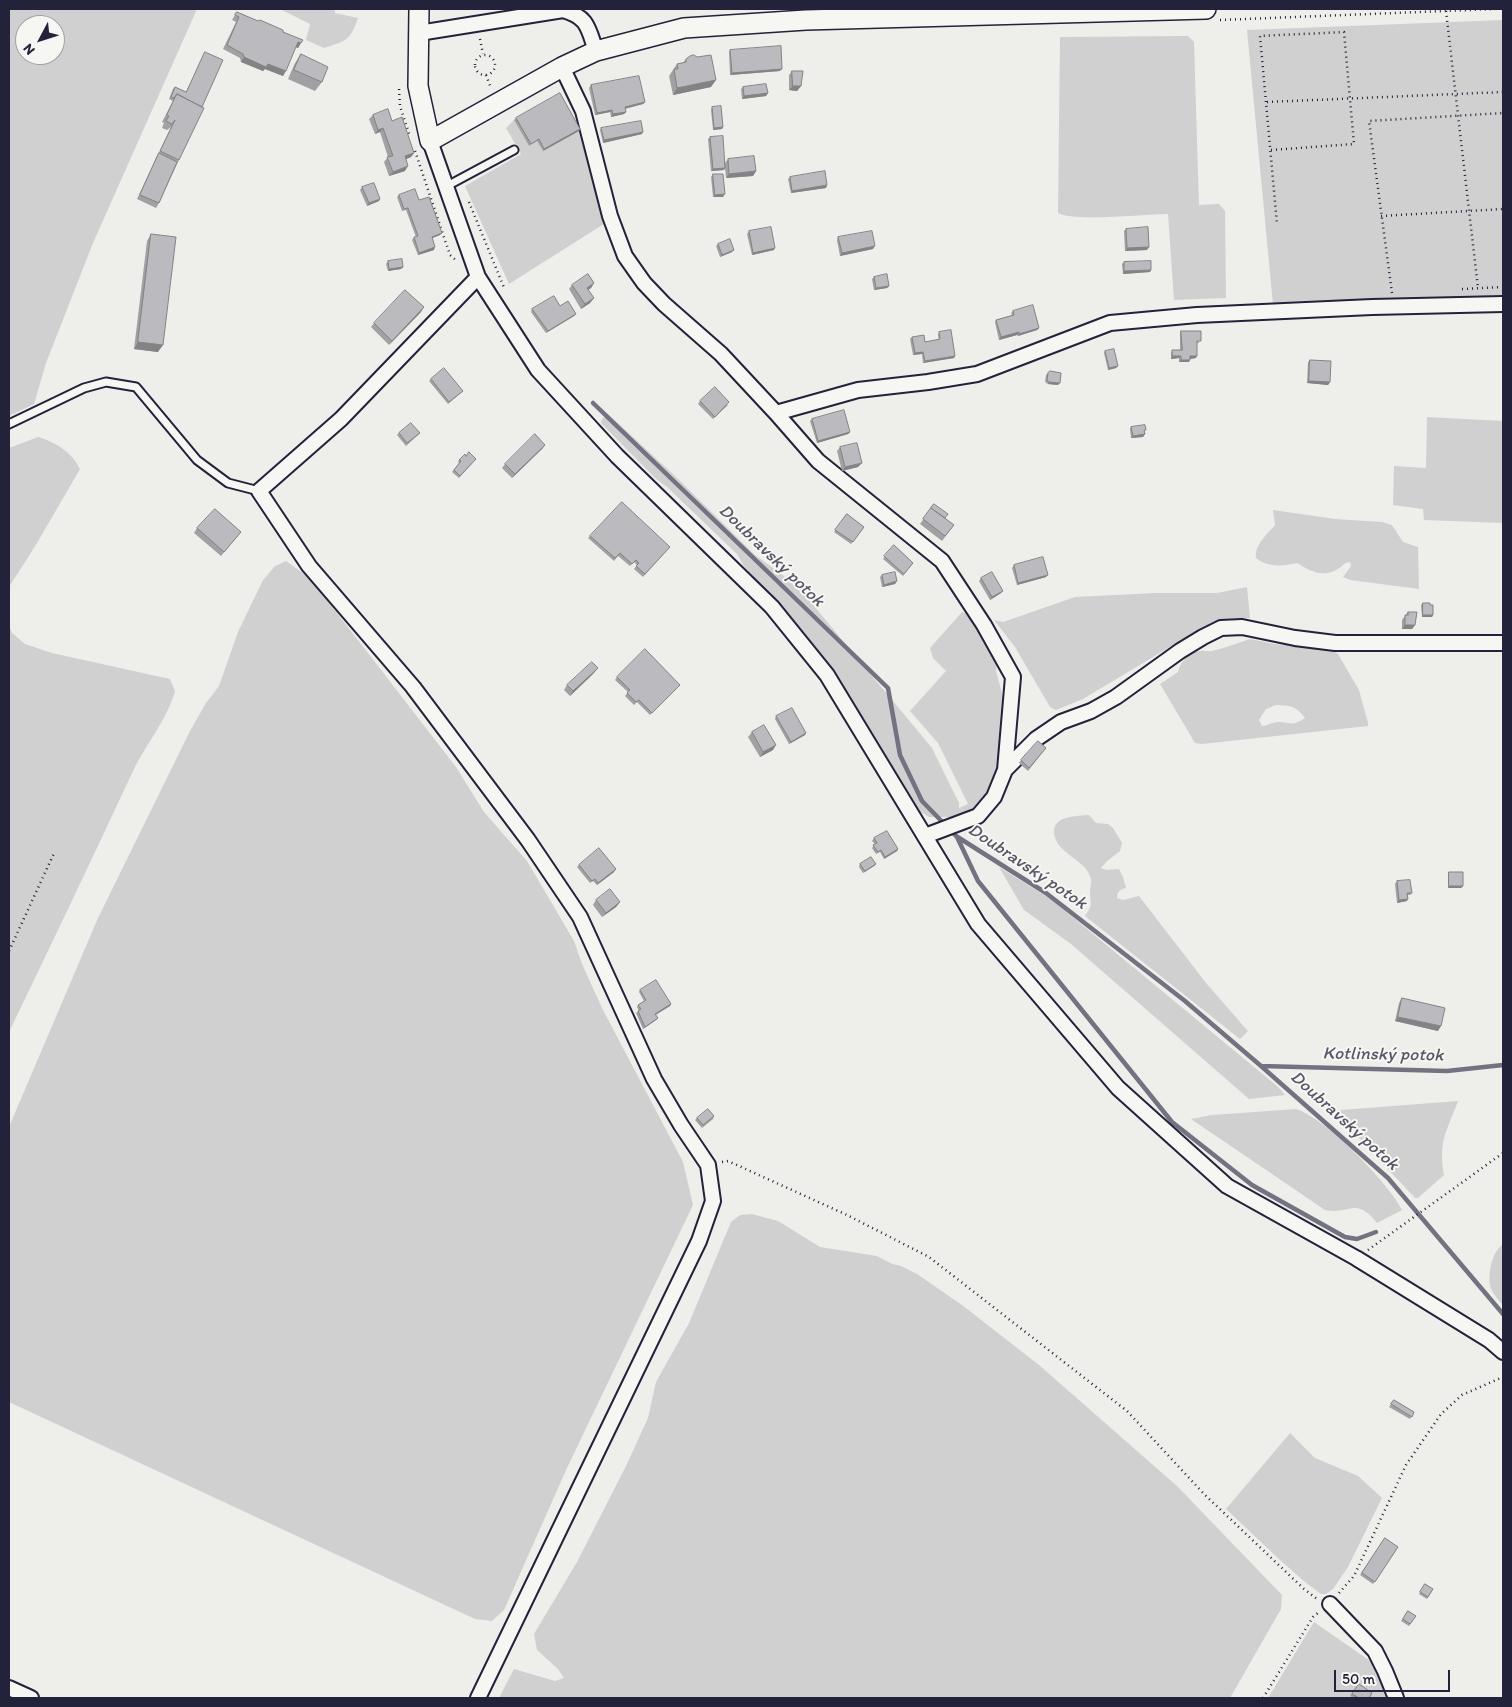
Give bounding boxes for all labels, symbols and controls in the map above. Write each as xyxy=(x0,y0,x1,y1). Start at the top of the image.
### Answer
north arrow xyxy=(15,15,65,65)
text: N xyxy=(19,40,38,58)
water label: Doubravský potok xyxy=(714,500,828,612)
water label: Doubravský potok xyxy=(964,819,1090,915)
water label: Kotlinský potok xyxy=(1322,1043,1444,1067)
water label: Doubravský potok xyxy=(1285,1067,1403,1175)
scale bar xyxy=(1337,1660,1453,1692)
text: 50 m xyxy=(1342,1670,1375,1688)

